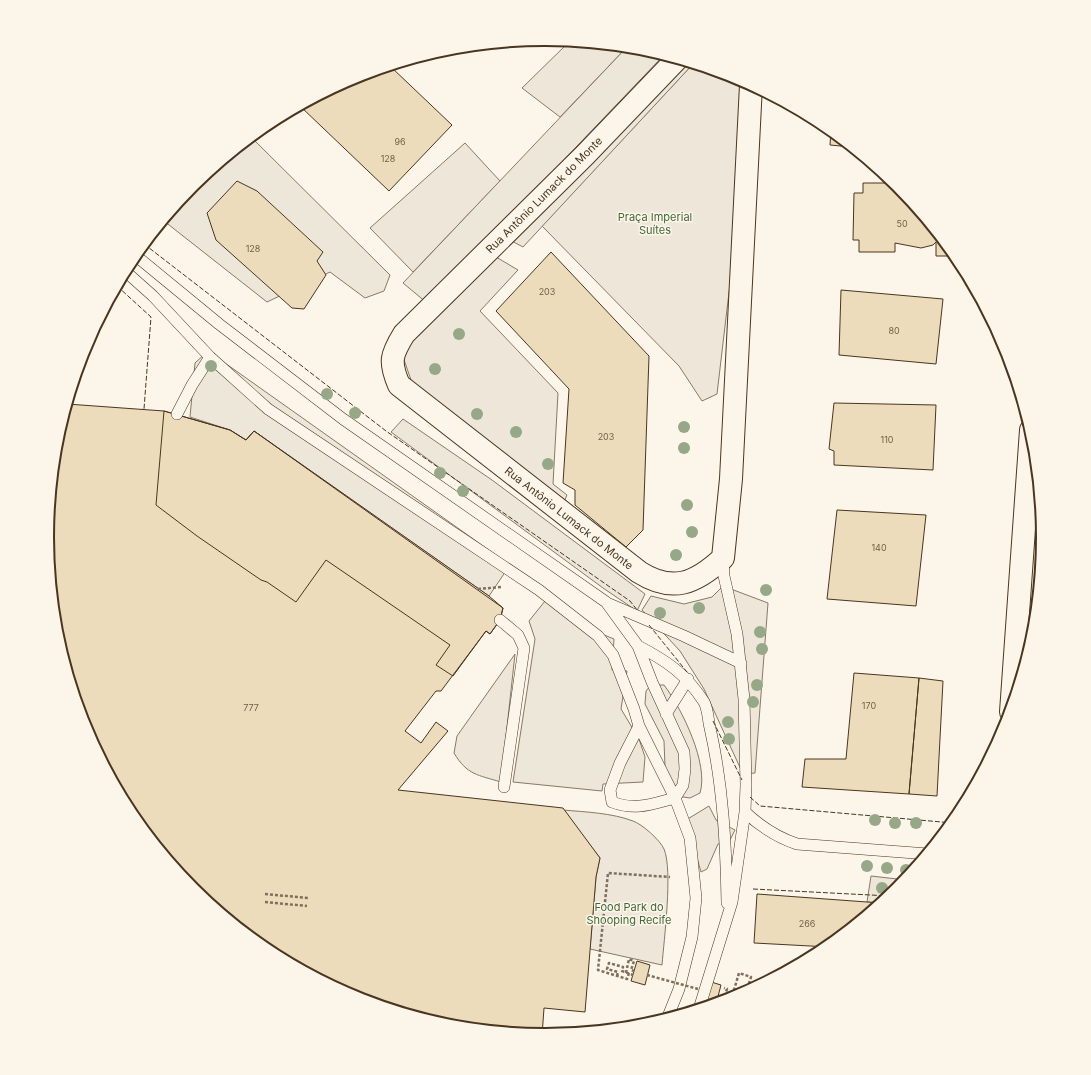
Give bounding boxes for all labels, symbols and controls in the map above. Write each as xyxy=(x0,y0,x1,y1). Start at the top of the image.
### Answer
street label: Rua Antônio Lumack do Monte xyxy=(483,134,605,256)
house number: 96 xyxy=(394,136,406,147)
house number: 128 xyxy=(381,153,396,164)
park label: Praça Imperial Suítes xyxy=(618,210,692,237)
house number: 50 xyxy=(896,218,908,229)
house number: 128 xyxy=(246,243,261,254)
house number: 203 xyxy=(539,286,556,297)
house number: 80 xyxy=(888,325,900,336)
house number: 203 xyxy=(598,431,615,442)
house number: 110 xyxy=(881,434,894,445)
street label: Rua Antônio Lumack do Monte xyxy=(502,463,636,573)
house number: 140 xyxy=(871,542,887,553)
house number: 170 xyxy=(862,700,876,711)
house number: 777 xyxy=(243,702,259,713)
park label: Food Park do Shooping Recife xyxy=(587,900,671,927)
house number: 266 xyxy=(799,918,816,929)

